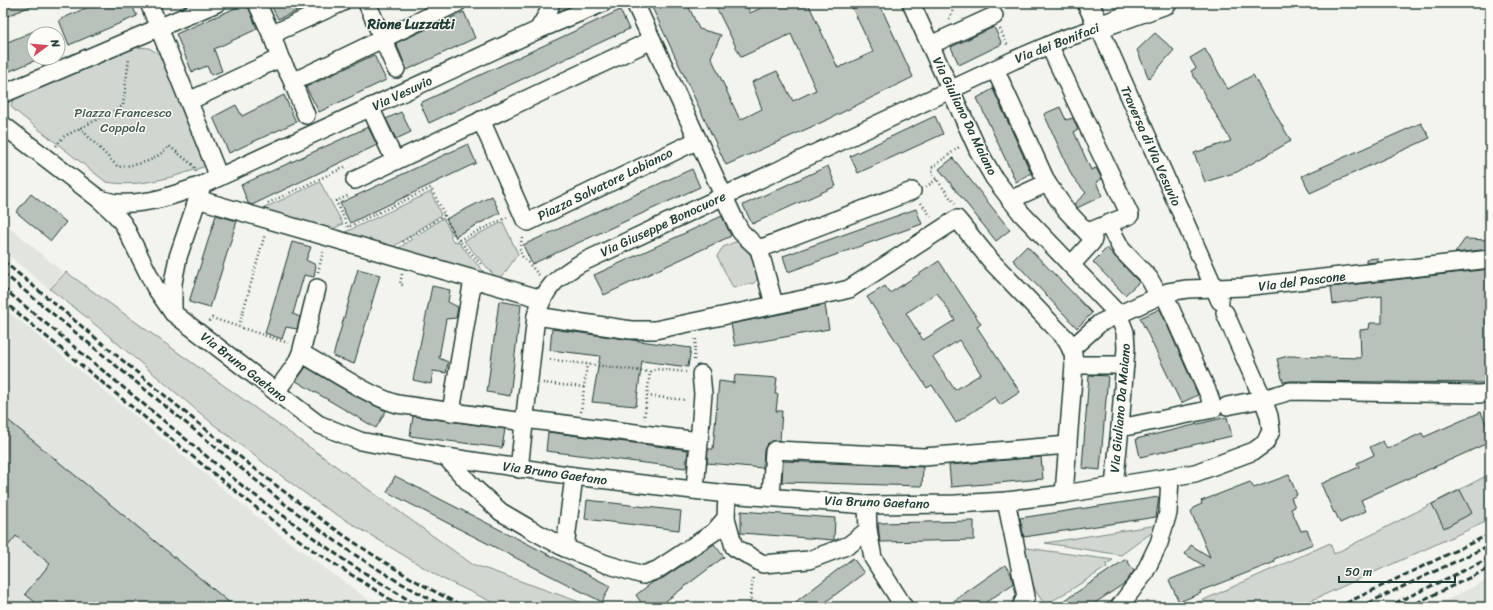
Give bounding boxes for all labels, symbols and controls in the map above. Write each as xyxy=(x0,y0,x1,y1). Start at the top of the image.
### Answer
district label: Rione Luzzatti xyxy=(366,12,456,37)
street label: Via dei Bonifaci xyxy=(1011,16,1103,70)
north arrow xyxy=(26,26,66,66)
text: N xyxy=(45,36,65,50)
street label: Via Giuliano Da Maiano xyxy=(926,53,1004,180)
street label: Via Vesuvio xyxy=(368,69,436,117)
street label: Traversa di Via Vesuvio xyxy=(1114,82,1188,210)
park label: Piazza Francesco Coppola xyxy=(74,101,172,139)
street label: Piazza Salvatore Lobianco xyxy=(533,141,677,227)
street label: Via Giuseppe Bonocuore xyxy=(596,185,730,263)
street label: Via del Pascone xyxy=(1257,264,1347,298)
street label: Via Bruno Gaetano xyxy=(196,326,293,409)
street label: Via Giuliano Da Maiano xyxy=(1103,342,1137,474)
street label: Via Bruno Gaetano xyxy=(501,454,609,492)
street label: Via Bruno Gaetano xyxy=(824,489,930,515)
scale bar xyxy=(1339,558,1455,584)
text: 50 m xyxy=(1345,561,1372,583)

